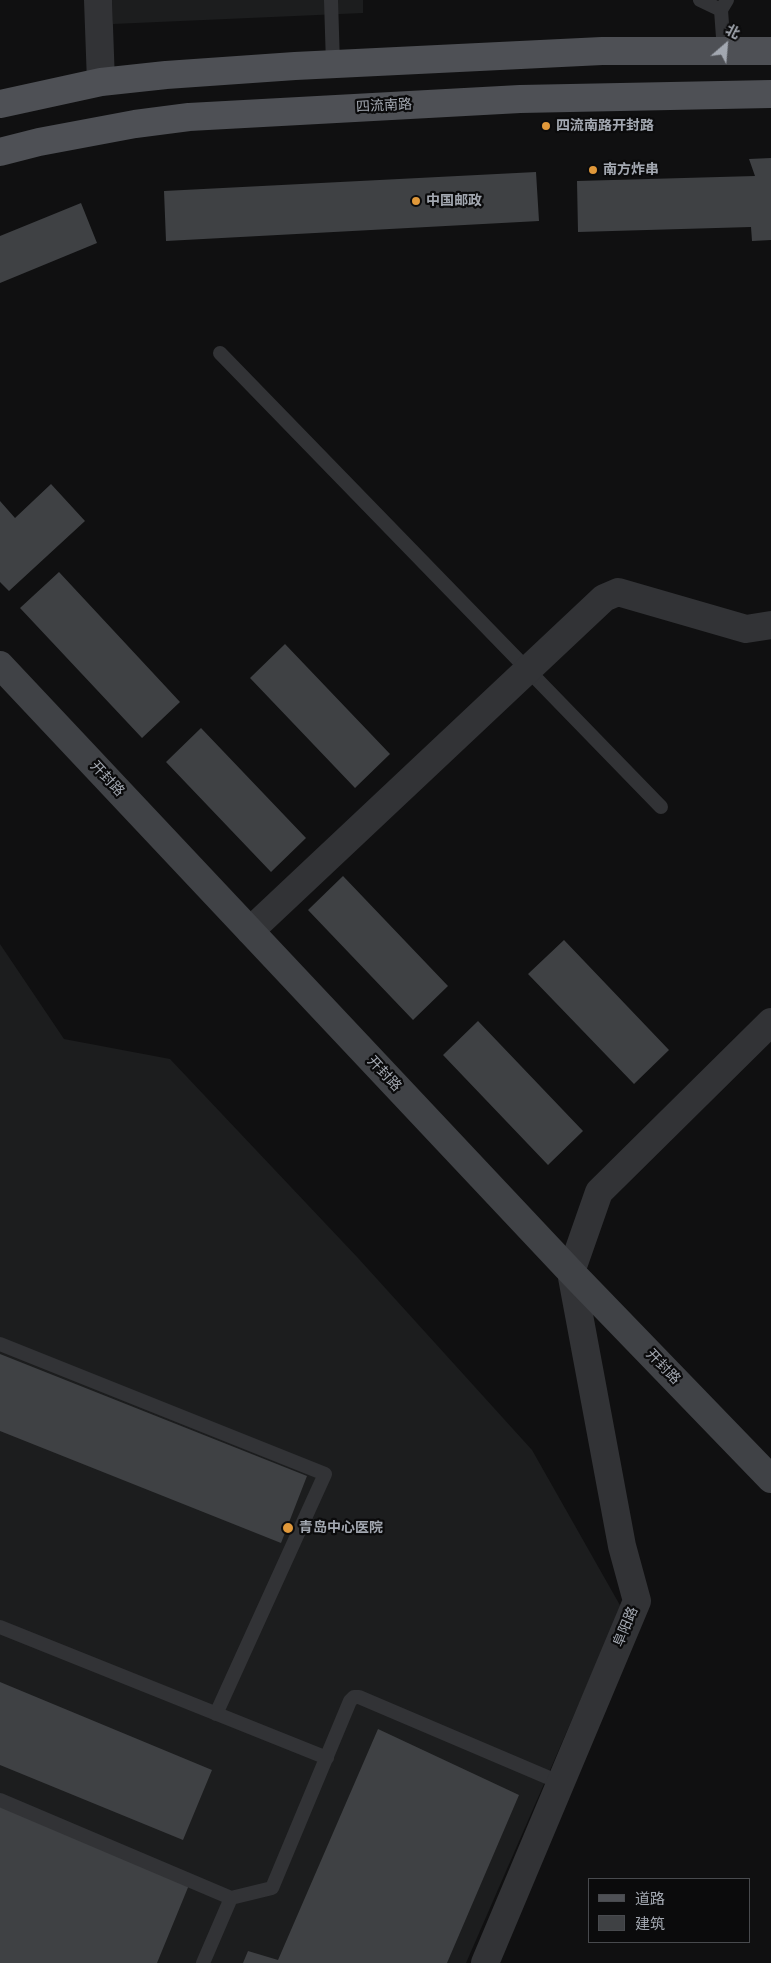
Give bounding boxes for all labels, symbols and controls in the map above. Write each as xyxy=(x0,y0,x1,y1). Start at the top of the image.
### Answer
north arrow xyxy=(701,20,751,70)
text: 北 xyxy=(722,20,744,43)
street label: 四流南路 xyxy=(356,96,412,116)
place label: 四流南路开封路 xyxy=(556,118,654,134)
marker: 四流南路开封路 xyxy=(540,120,552,132)
place label: 南方炸串 xyxy=(603,162,659,178)
marker: 南方炸串 xyxy=(587,164,599,176)
place label: 中国邮政 xyxy=(426,193,482,209)
marker: 中国邮政 xyxy=(410,195,422,207)
street label: 开封路 xyxy=(87,758,127,800)
street label: 开封路 xyxy=(364,1053,404,1095)
street label: 开封路 xyxy=(642,1346,684,1388)
place label: 青岛中心医院 xyxy=(299,1520,383,1536)
marker: 青岛中心医院 xyxy=(281,1521,295,1535)
street label: 阜阳路 xyxy=(610,1604,642,1650)
legend xyxy=(588,1878,751,1943)
text: 道路 xyxy=(635,1888,665,1909)
text: 建筑 xyxy=(635,1913,665,1934)

